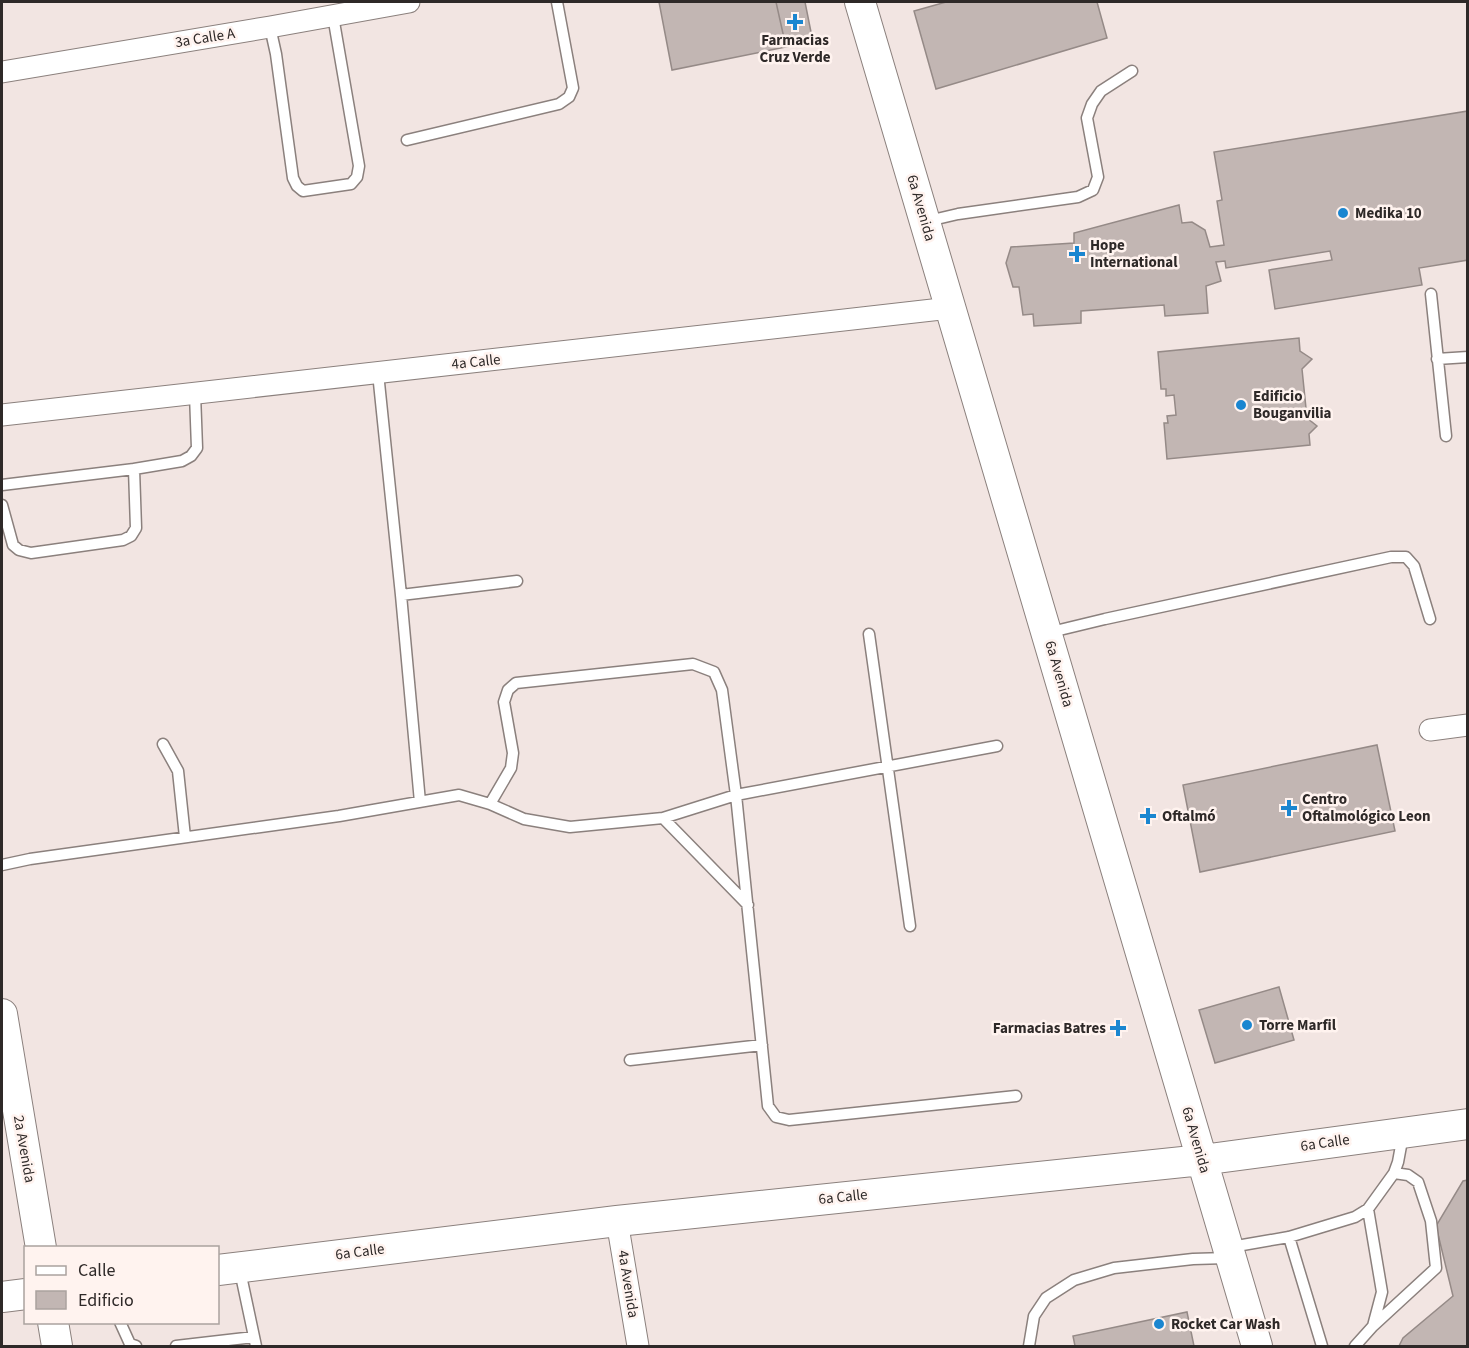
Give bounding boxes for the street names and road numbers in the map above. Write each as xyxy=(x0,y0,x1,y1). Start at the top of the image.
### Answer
street label: 3a Calle A xyxy=(174,23,237,53)
street label: 6a Avenida xyxy=(902,172,940,244)
street label: 4a Calle xyxy=(450,349,502,375)
street label: 6a Avenida xyxy=(1040,638,1078,710)
street label: 6a Avenida xyxy=(1177,1104,1215,1176)
street label: 2a Avenida xyxy=(8,1114,40,1184)
street label: 6a Calle xyxy=(1299,1129,1351,1157)
street label: 6a Calle xyxy=(817,1184,869,1210)
street label: 6a Calle xyxy=(334,1239,386,1265)
street label: 4a Avenida xyxy=(612,1249,644,1319)

